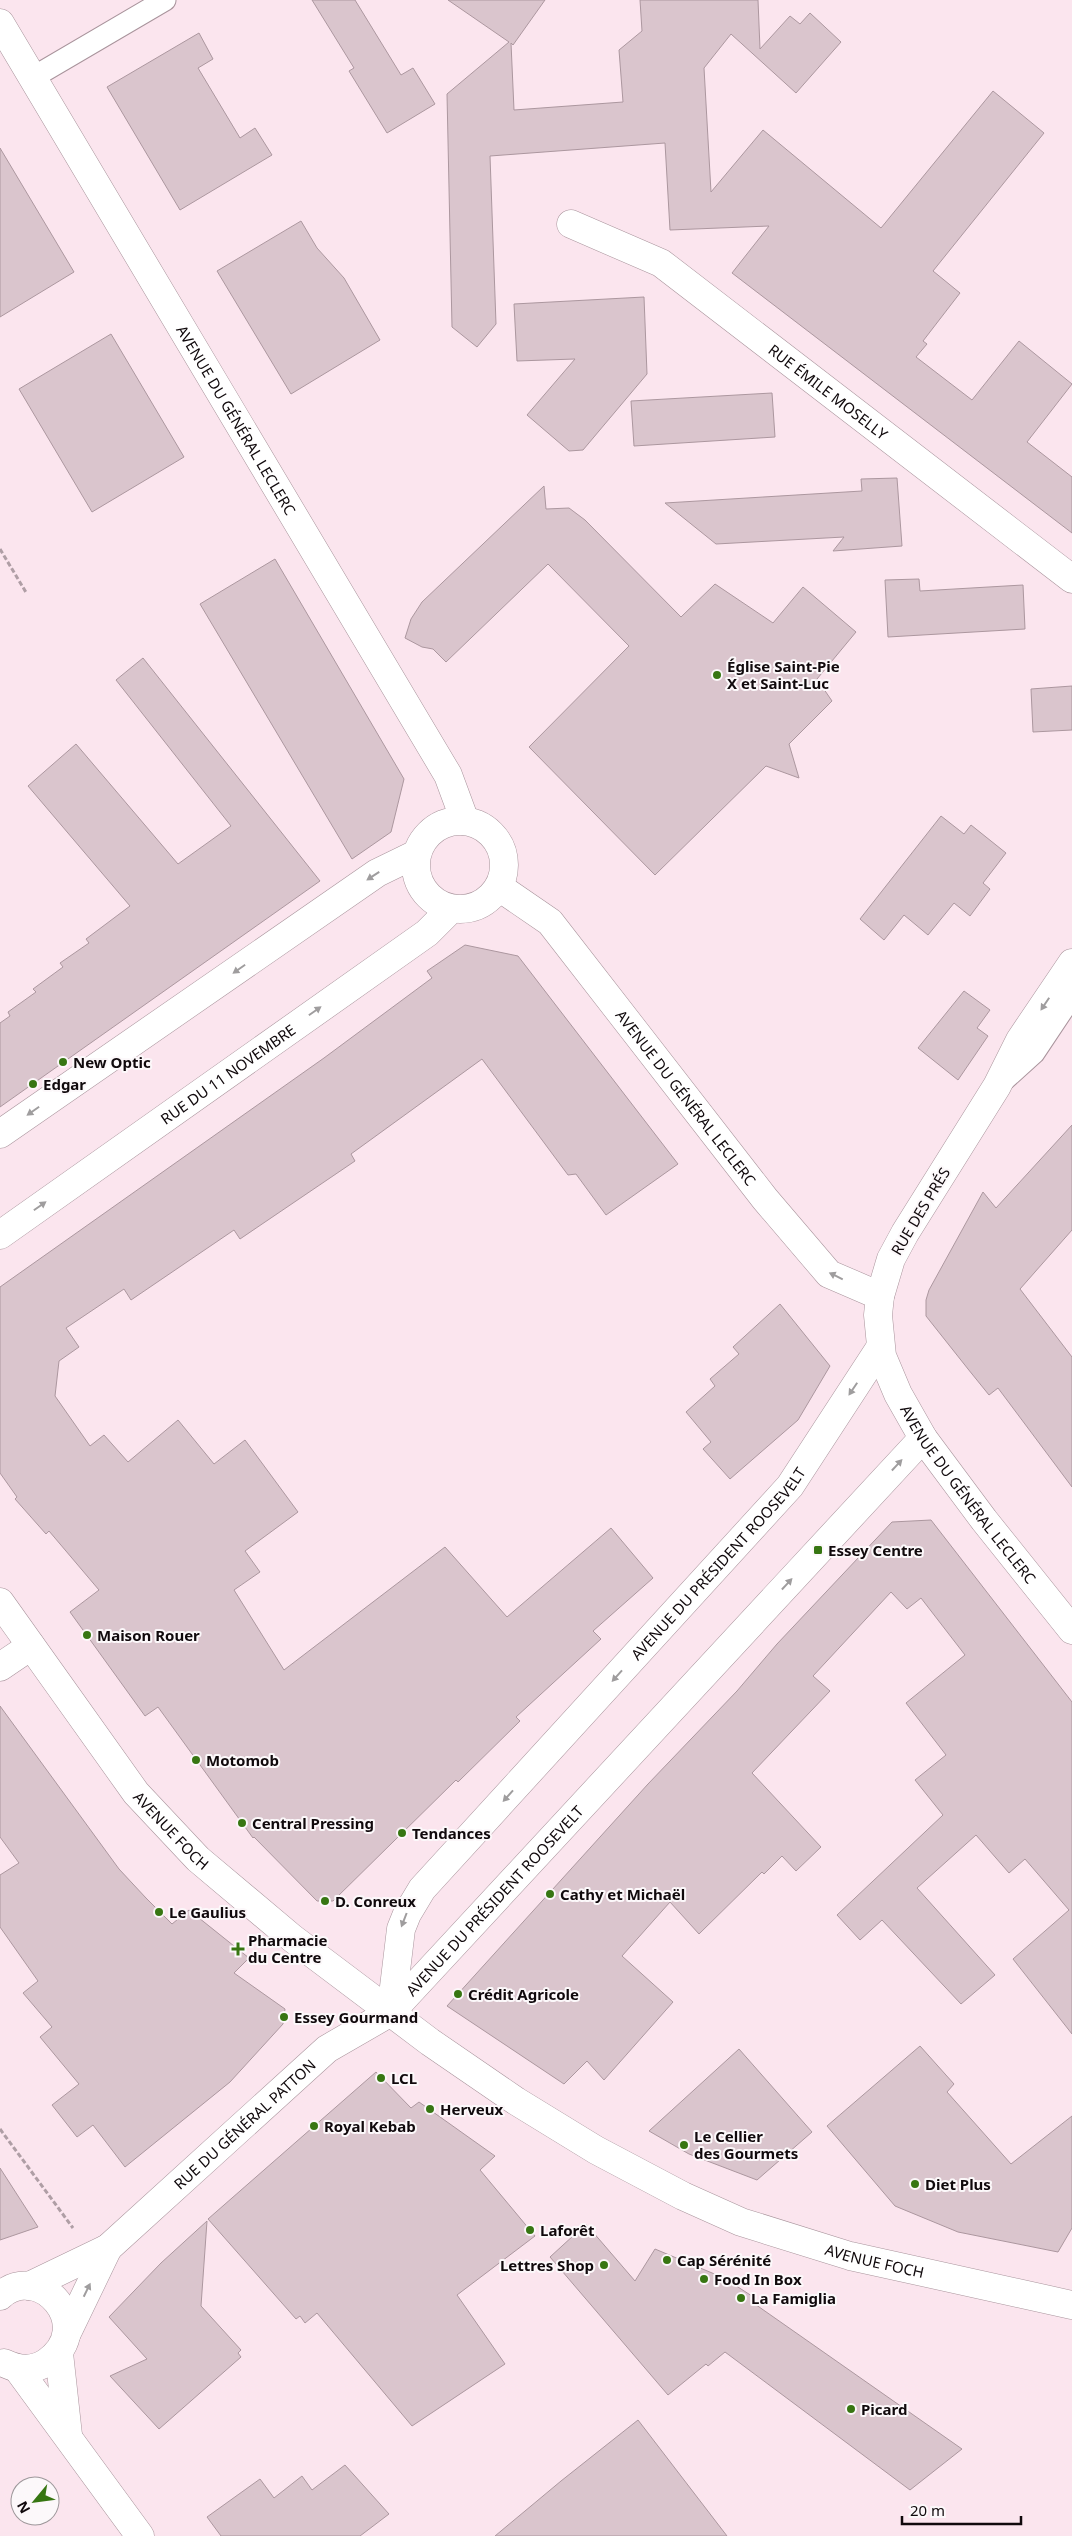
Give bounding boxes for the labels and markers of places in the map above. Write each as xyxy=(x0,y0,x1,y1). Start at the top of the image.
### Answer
place label: Église Saint-Pie X et Saint-Luc xyxy=(727,656,840,693)
marker: Église Saint-Pie X et Saint-Luc xyxy=(711,669,723,681)
place label: New Optic xyxy=(73,1052,151,1072)
marker: New Optic xyxy=(57,1056,69,1068)
place label: Edgar xyxy=(43,1074,86,1094)
marker: Edgar xyxy=(27,1078,39,1090)
place label: Essey Centre xyxy=(828,1540,923,1560)
marker: Essey Centre xyxy=(812,1544,824,1556)
place label: Maison Rouer xyxy=(97,1625,200,1645)
marker: Maison Rouer xyxy=(81,1629,93,1641)
place label: Motomob xyxy=(206,1750,279,1770)
marker: Motomob xyxy=(190,1754,202,1766)
place label: Central Pressing xyxy=(252,1813,374,1833)
marker: Central Pressing xyxy=(236,1817,248,1829)
place label: Tendances xyxy=(412,1823,491,1843)
marker: Tendances xyxy=(396,1827,408,1839)
place label: Cathy et Michaël xyxy=(560,1884,685,1904)
marker: Cathy et Michaël xyxy=(544,1888,556,1900)
place label: D. Conreux xyxy=(335,1891,416,1911)
marker: D. Conreux xyxy=(319,1895,331,1907)
place label: Le Gaulius xyxy=(169,1902,246,1922)
marker: Le Gaulius xyxy=(153,1906,165,1918)
place label: Pharmacie du Centre xyxy=(248,1930,328,1967)
marker: Pharmacie du Centre xyxy=(232,1943,244,1955)
place label: Crédit Agricole xyxy=(468,1984,579,2004)
marker: Crédit Agricole xyxy=(452,1988,464,2000)
place label: Essey Gourmand xyxy=(294,2007,418,2027)
marker: Essey Gourmand xyxy=(278,2011,290,2023)
place label: LCL xyxy=(391,2068,417,2088)
marker: LCL xyxy=(375,2072,387,2084)
place label: Herveux xyxy=(440,2099,503,2119)
marker: Herveux xyxy=(424,2103,436,2115)
place label: Royal Kebab xyxy=(324,2116,416,2136)
marker: Royal Kebab xyxy=(308,2120,320,2132)
place label: Le Cellier des Gourmets xyxy=(694,2126,798,2163)
marker: Le Cellier des Gourmets xyxy=(678,2139,690,2151)
place label: Diet Plus xyxy=(925,2174,991,2194)
marker: Diet Plus xyxy=(909,2178,921,2190)
place label: Laforêt xyxy=(540,2220,595,2240)
marker: Laforêt xyxy=(524,2224,536,2236)
place label: Cap Sérénité xyxy=(677,2250,771,2270)
marker: Cap Sérénité xyxy=(661,2254,673,2266)
place label: Lettres Shop xyxy=(500,2255,594,2275)
marker: Lettres Shop xyxy=(598,2259,610,2271)
place label: Food In Box xyxy=(714,2269,802,2289)
marker: Food In Box xyxy=(698,2273,710,2285)
place label: La Famiglia xyxy=(751,2288,836,2308)
marker: La Famiglia xyxy=(735,2292,747,2304)
place label: Picard xyxy=(861,2399,907,2419)
marker: Picard xyxy=(845,2403,857,2415)

